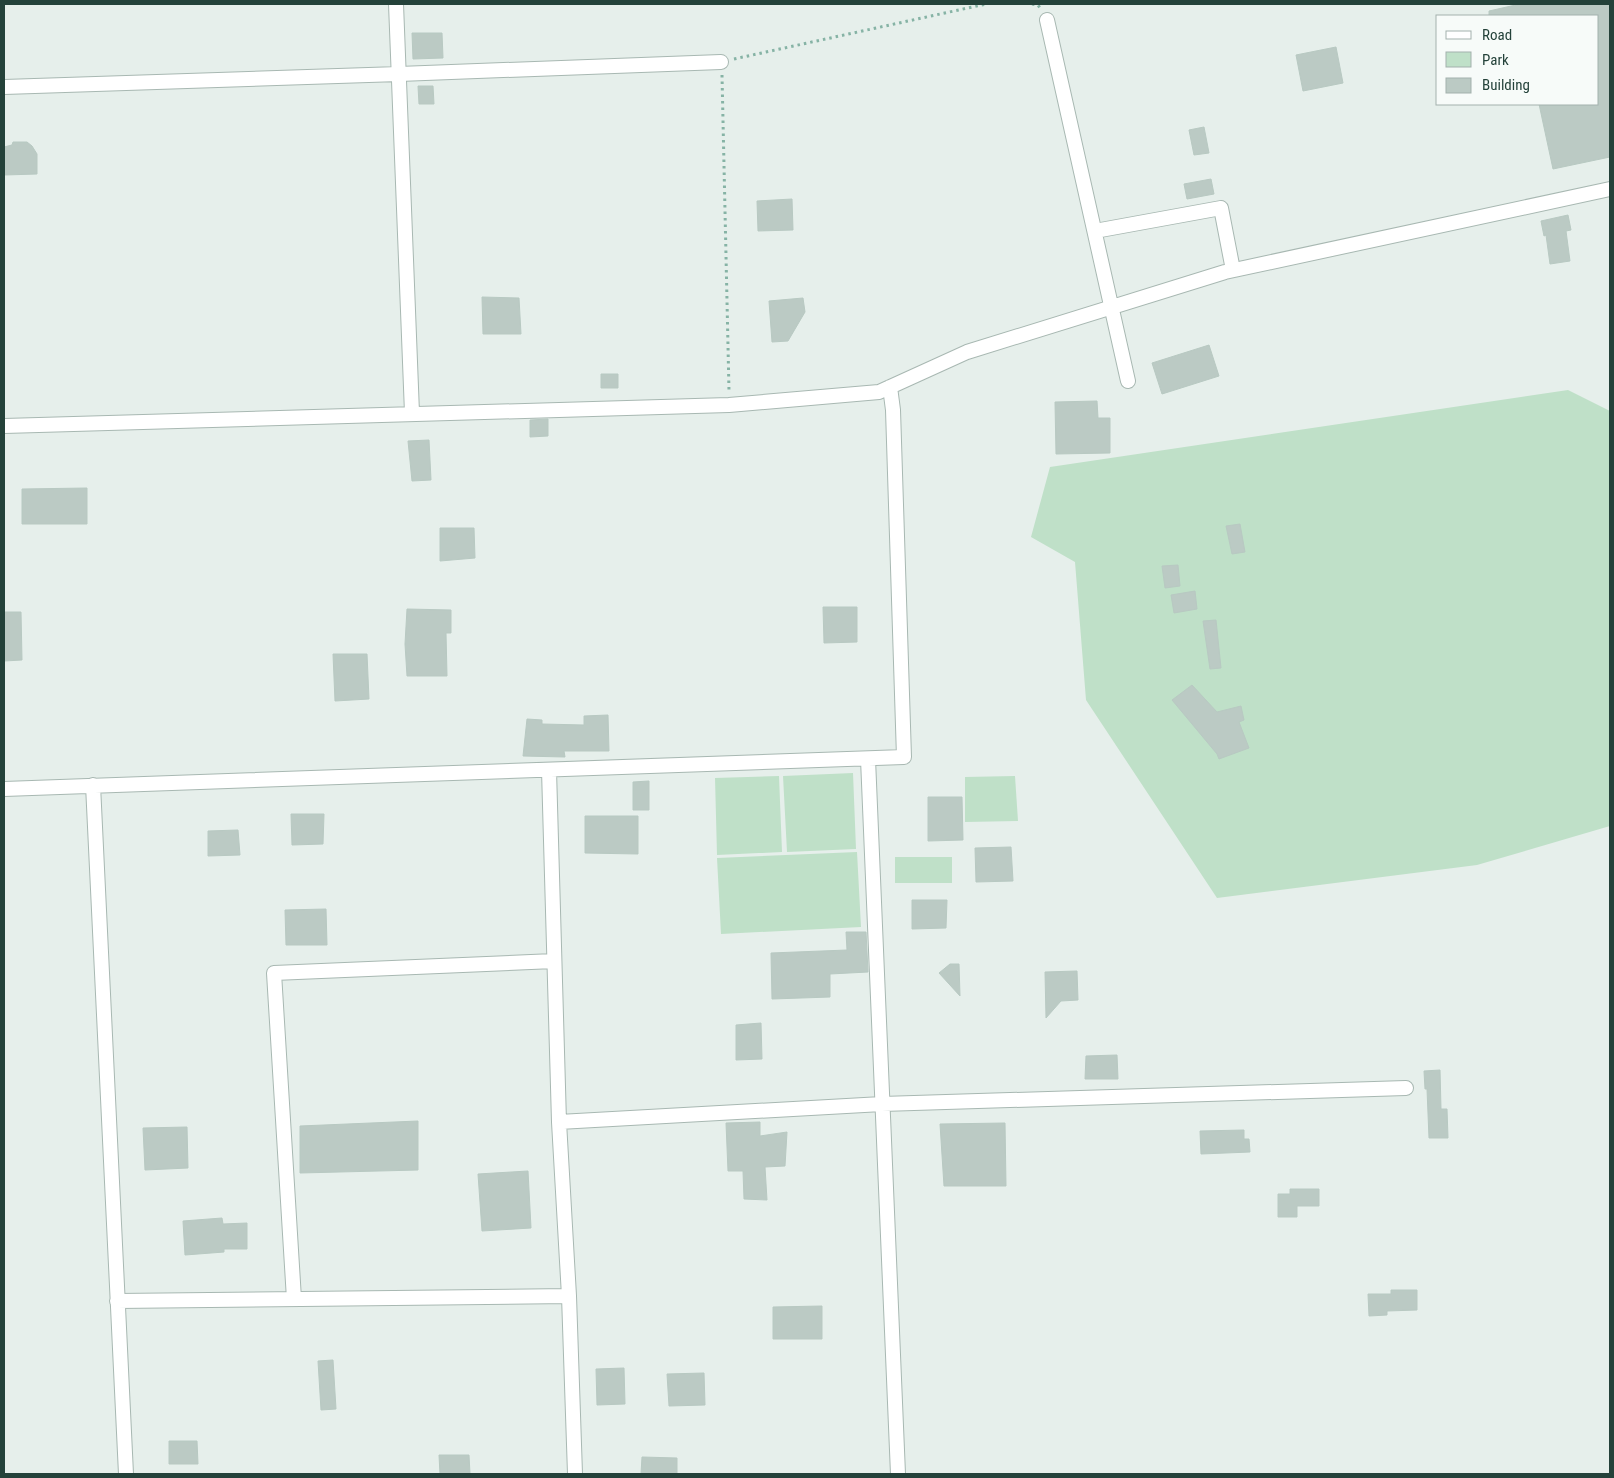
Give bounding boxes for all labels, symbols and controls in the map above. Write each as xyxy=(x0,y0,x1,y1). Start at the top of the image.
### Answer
legend xyxy=(1436,15,1599,105)
text: Road xyxy=(1482,26,1512,44)
text: Park xyxy=(1482,51,1509,69)
text: Building xyxy=(1482,76,1530,94)

